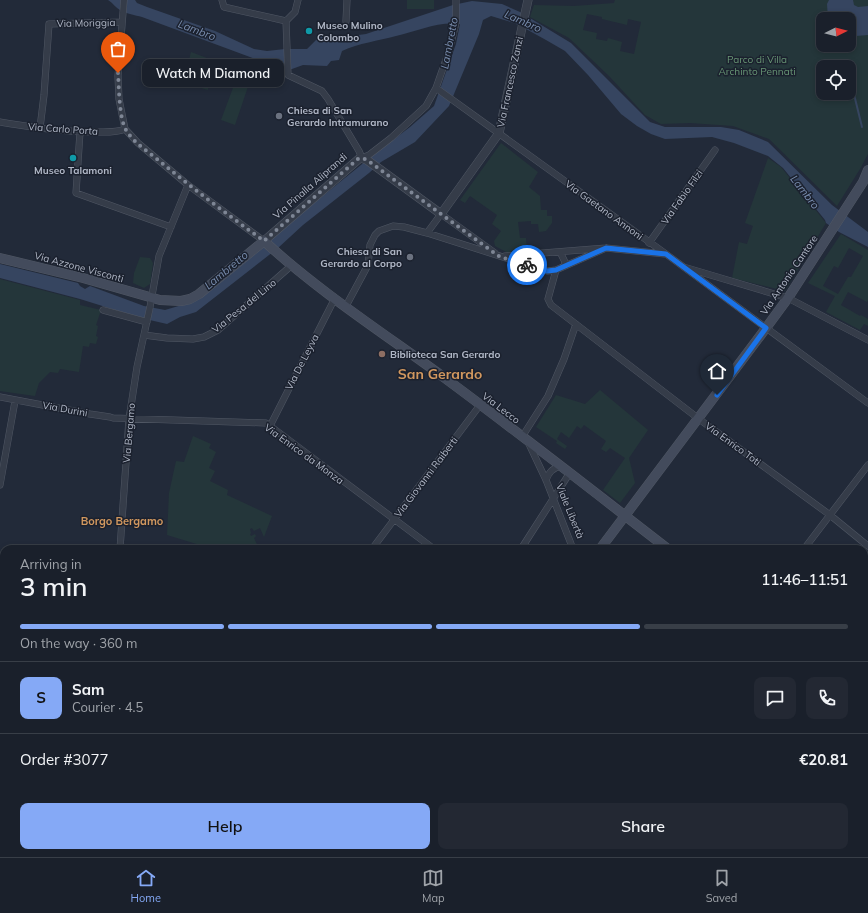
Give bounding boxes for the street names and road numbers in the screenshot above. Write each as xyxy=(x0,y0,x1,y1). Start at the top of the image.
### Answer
street label: Via Moriggia xyxy=(57,16,115,30)
street label: Via Francesco Zanzi xyxy=(494,35,526,129)
street label: Via Carlo Porta xyxy=(27,120,99,138)
street label: Via Pinalla Aliprandi xyxy=(270,150,350,222)
street label: Via Fabio Filzi xyxy=(658,167,706,227)
street label: Via Gaetano Annoni xyxy=(562,177,646,243)
street label: Via Antonio Cantore xyxy=(757,233,821,317)
street label: Via Azzone Visconti xyxy=(33,249,125,285)
street label: Via Pesa del Lino xyxy=(209,276,279,336)
street label: Via De Leyva xyxy=(282,332,322,392)
street label: Via Lecco xyxy=(479,389,523,427)
street label: Via Durini xyxy=(41,399,89,419)
street label: Via Bergamo xyxy=(120,402,138,464)
street label: Via Enrico Toti xyxy=(703,419,763,469)
street label: Via Enrico da Monza xyxy=(262,421,346,487)
street label: Via Giovanni Raiberti xyxy=(391,434,461,520)
street label: Viale Libertà xyxy=(553,481,587,541)

